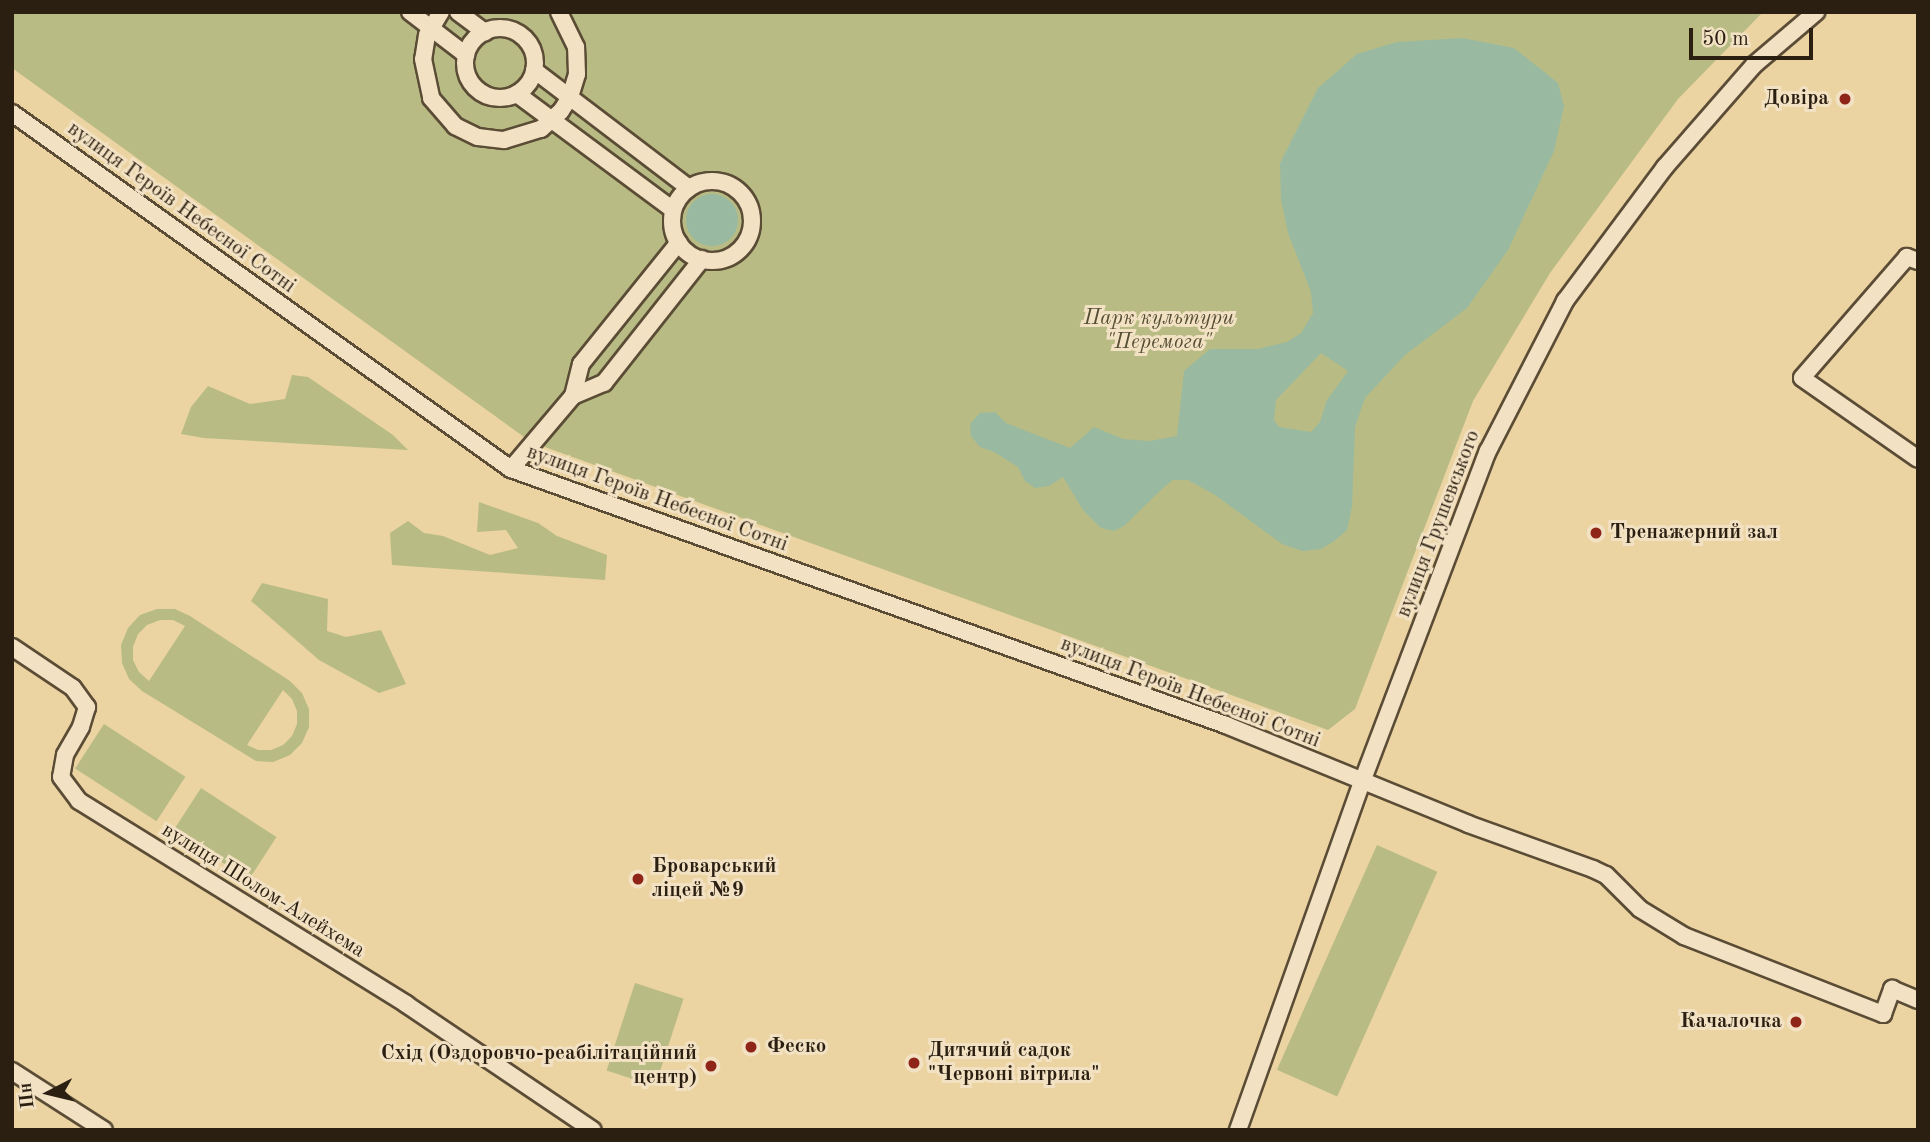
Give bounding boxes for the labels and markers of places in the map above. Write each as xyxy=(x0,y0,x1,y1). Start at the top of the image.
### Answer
place label: Довіра xyxy=(1764,86,1829,112)
marker: Довіра xyxy=(1835,89,1855,109)
place label: Тренажерний зал xyxy=(1610,520,1778,546)
marker: Тренажерний зал xyxy=(1588,525,1604,541)
place label: Броварський ліцей №9 xyxy=(652,854,777,904)
marker: Броварський ліцей №9 xyxy=(630,871,646,887)
place label: Качалочка xyxy=(1680,1009,1782,1035)
marker: Качалочка xyxy=(1788,1014,1804,1030)
place label: Феско xyxy=(767,1034,826,1060)
marker: Феско xyxy=(741,1037,761,1057)
place label: Дитячий садок "Червоні вітрила" xyxy=(928,1038,1099,1088)
place label: Схід (Оздоровчо-реабілітаційний центр) xyxy=(381,1041,697,1091)
marker: Дитячий садок "Червоні вітрила" xyxy=(906,1055,922,1071)
marker: Схід (Оздоровчо-реабілітаційний центр) xyxy=(703,1058,719,1074)

